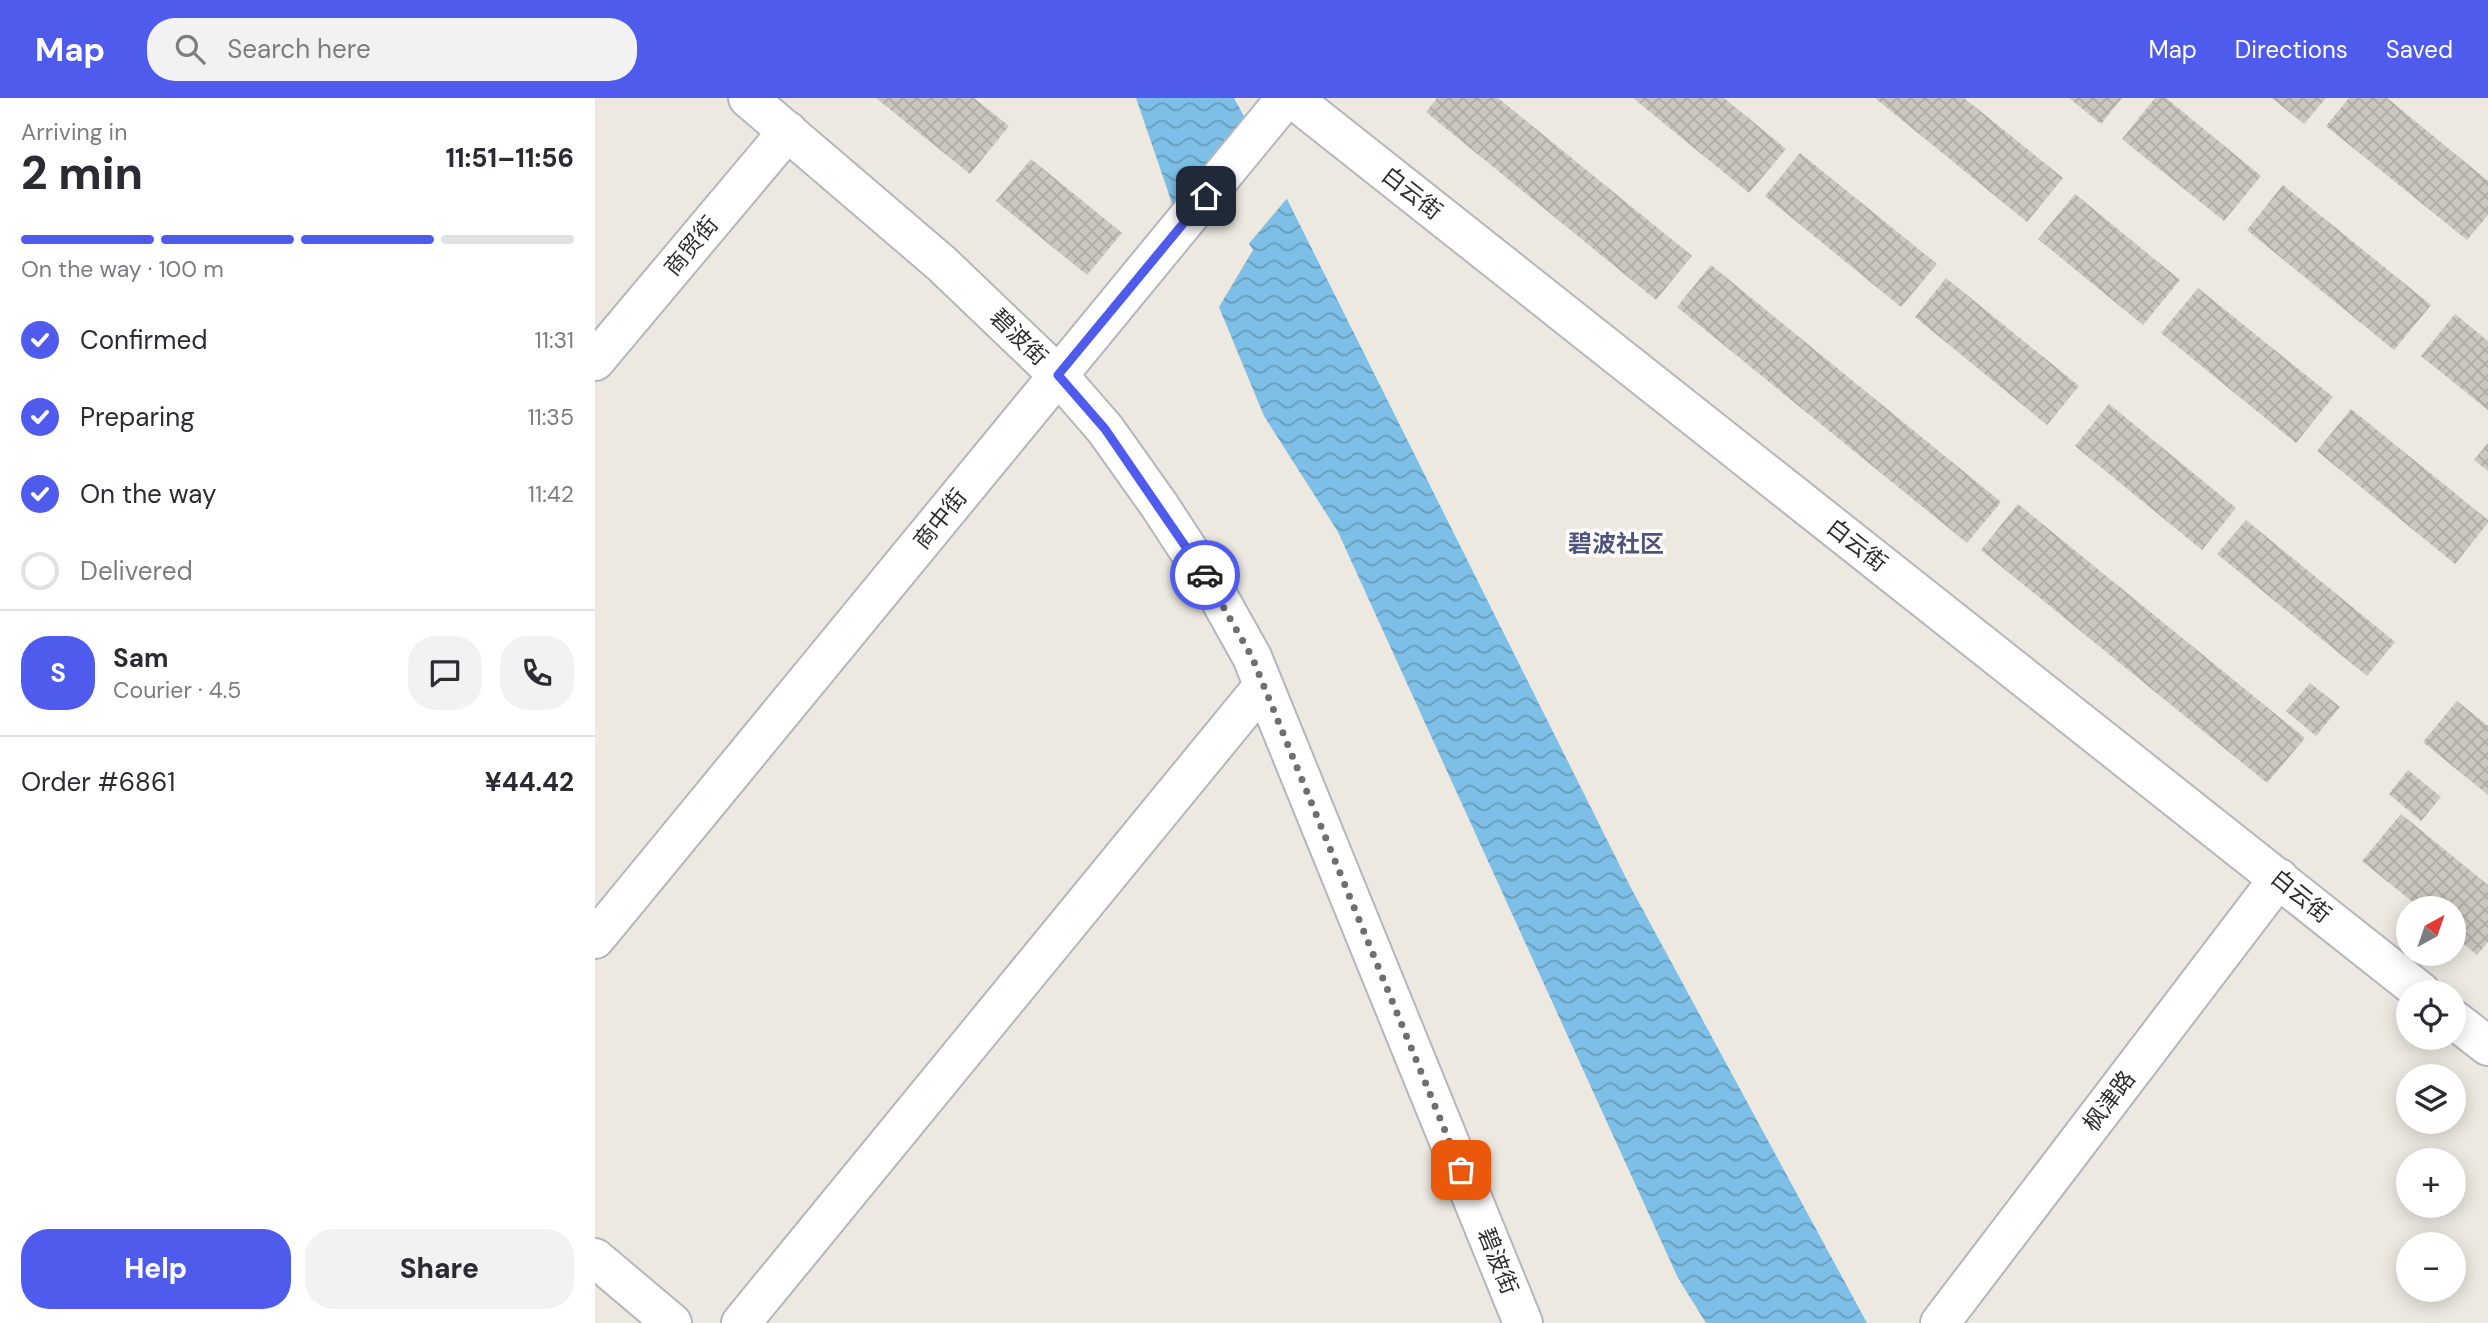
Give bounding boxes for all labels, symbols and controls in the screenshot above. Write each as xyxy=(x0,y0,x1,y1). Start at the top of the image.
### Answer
search box xyxy=(147,18,637,81)
text: Map xyxy=(35,28,105,71)
icon: search xyxy=(171,30,209,68)
text: Search here xyxy=(227,32,371,66)
text: Map xyxy=(2149,34,2197,65)
text: Directions xyxy=(2235,34,2348,65)
text: Saved xyxy=(2386,34,2453,65)
text: Arriving in xyxy=(21,117,127,147)
text: 11:51–11:56 xyxy=(445,141,574,175)
text: 2 min xyxy=(21,143,143,203)
street label: 白云街 xyxy=(1376,160,1448,226)
pin xyxy=(1176,166,1236,226)
icon: home xyxy=(1187,177,1225,215)
street label: 商贸街 xyxy=(657,210,725,282)
text: On the way · 100 m xyxy=(21,254,224,284)
street label: 碧波街 xyxy=(984,302,1054,372)
icon: check xyxy=(21,321,59,359)
text: Confirmed xyxy=(80,323,207,357)
text: 11:31 xyxy=(535,325,574,355)
icon: check xyxy=(21,398,59,436)
text: Preparing xyxy=(80,400,195,434)
text: 11:35 xyxy=(527,402,574,432)
icon: check xyxy=(21,475,59,513)
text: On the way xyxy=(80,477,216,511)
text: 11:42 xyxy=(528,479,574,509)
street label: 商中街 xyxy=(907,483,973,555)
street label: 白云街 xyxy=(1821,512,1893,578)
district label: 碧波社区 xyxy=(1568,528,1664,559)
courier xyxy=(1170,540,1240,610)
text: Delivered xyxy=(80,554,193,588)
icon: car xyxy=(1186,556,1224,594)
button: chat xyxy=(408,636,482,710)
button: phone xyxy=(500,636,574,710)
text: Sam xyxy=(113,641,168,675)
text: S xyxy=(50,656,66,690)
text: Courier · 4.5 xyxy=(113,675,241,705)
text: Order #6861 xyxy=(21,765,175,799)
text: ¥44.42 xyxy=(485,765,574,799)
street label: 白云街 xyxy=(2265,863,2337,929)
north arrow xyxy=(2396,896,2466,966)
map controls xyxy=(2396,896,2466,1302)
button: locate xyxy=(2396,980,2466,1050)
street label: 枫津路 xyxy=(2076,1064,2142,1138)
button: layers xyxy=(2396,1064,2466,1134)
pin xyxy=(1431,1140,1491,1200)
button: + xyxy=(2396,1148,2466,1218)
icon: bag xyxy=(1442,1151,1480,1189)
street label: 碧波街 xyxy=(1471,1223,1525,1299)
button: Help xyxy=(21,1229,291,1309)
button: Share xyxy=(305,1229,574,1309)
button: − xyxy=(2396,1232,2466,1302)

